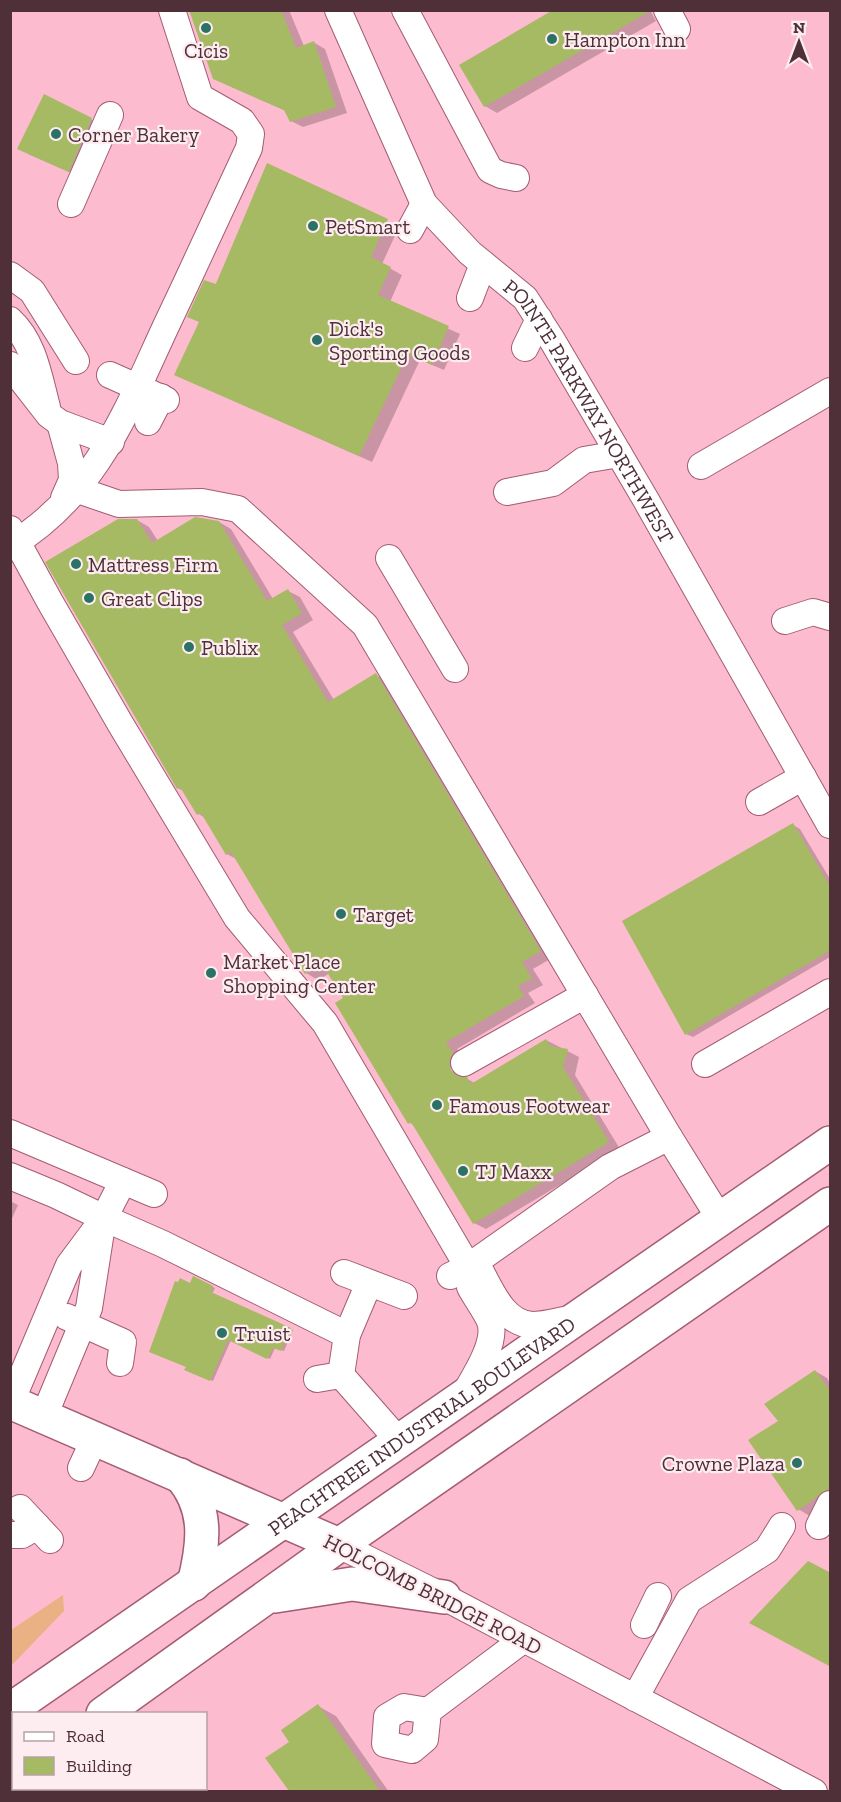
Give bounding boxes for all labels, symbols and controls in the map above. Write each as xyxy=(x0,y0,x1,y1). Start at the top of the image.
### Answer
north arrow xyxy=(769,12,829,72)
text: N xyxy=(793,18,805,37)
marker: Cicis xyxy=(199,21,213,35)
place label: Hampton Inn xyxy=(564,27,686,52)
marker: Hampton Inn xyxy=(545,32,559,46)
place label: Cicis xyxy=(184,38,228,63)
place label: Corner Bakery xyxy=(68,122,199,147)
marker: Corner Bakery xyxy=(49,127,63,141)
place label: PetSmart xyxy=(325,214,411,239)
marker: PetSmart xyxy=(306,219,320,233)
street label: POINTE PARKWAY NORTHWEST xyxy=(499,273,680,547)
place label: Dick's Sporting Goods xyxy=(329,316,470,365)
marker: Dick's Sporting Goods xyxy=(310,333,324,347)
place label: Mattress Firm xyxy=(88,552,218,577)
marker: Mattress Firm xyxy=(69,557,83,571)
place label: Great Clips xyxy=(101,586,203,611)
marker: Great Clips xyxy=(82,591,96,605)
place label: Publix xyxy=(201,635,259,660)
marker: Publix xyxy=(182,640,196,654)
place label: Target xyxy=(353,902,414,927)
marker: Target xyxy=(334,907,348,921)
place label: Market Place Shopping Center xyxy=(223,949,376,998)
marker: Market Place Shopping Center xyxy=(204,966,218,980)
place label: Famous Footwear xyxy=(449,1093,611,1118)
marker: Famous Footwear xyxy=(430,1098,444,1112)
place label: TJ Maxx xyxy=(475,1159,552,1184)
marker: TJ Maxx xyxy=(456,1164,470,1178)
street label: PEACHTREE INDUSTRIAL BOULEVARD xyxy=(263,1311,580,1541)
place label: Truist xyxy=(234,1321,290,1346)
marker: Truist xyxy=(215,1326,229,1340)
place label: Crowne Plaza xyxy=(662,1451,785,1476)
marker: Crowne Plaza xyxy=(790,1456,804,1470)
street label: HOLCOMB BRIDGE ROAD xyxy=(320,1528,546,1660)
legend xyxy=(12,1712,207,1790)
text: Road xyxy=(66,1725,105,1747)
text: Building xyxy=(66,1755,132,1777)

